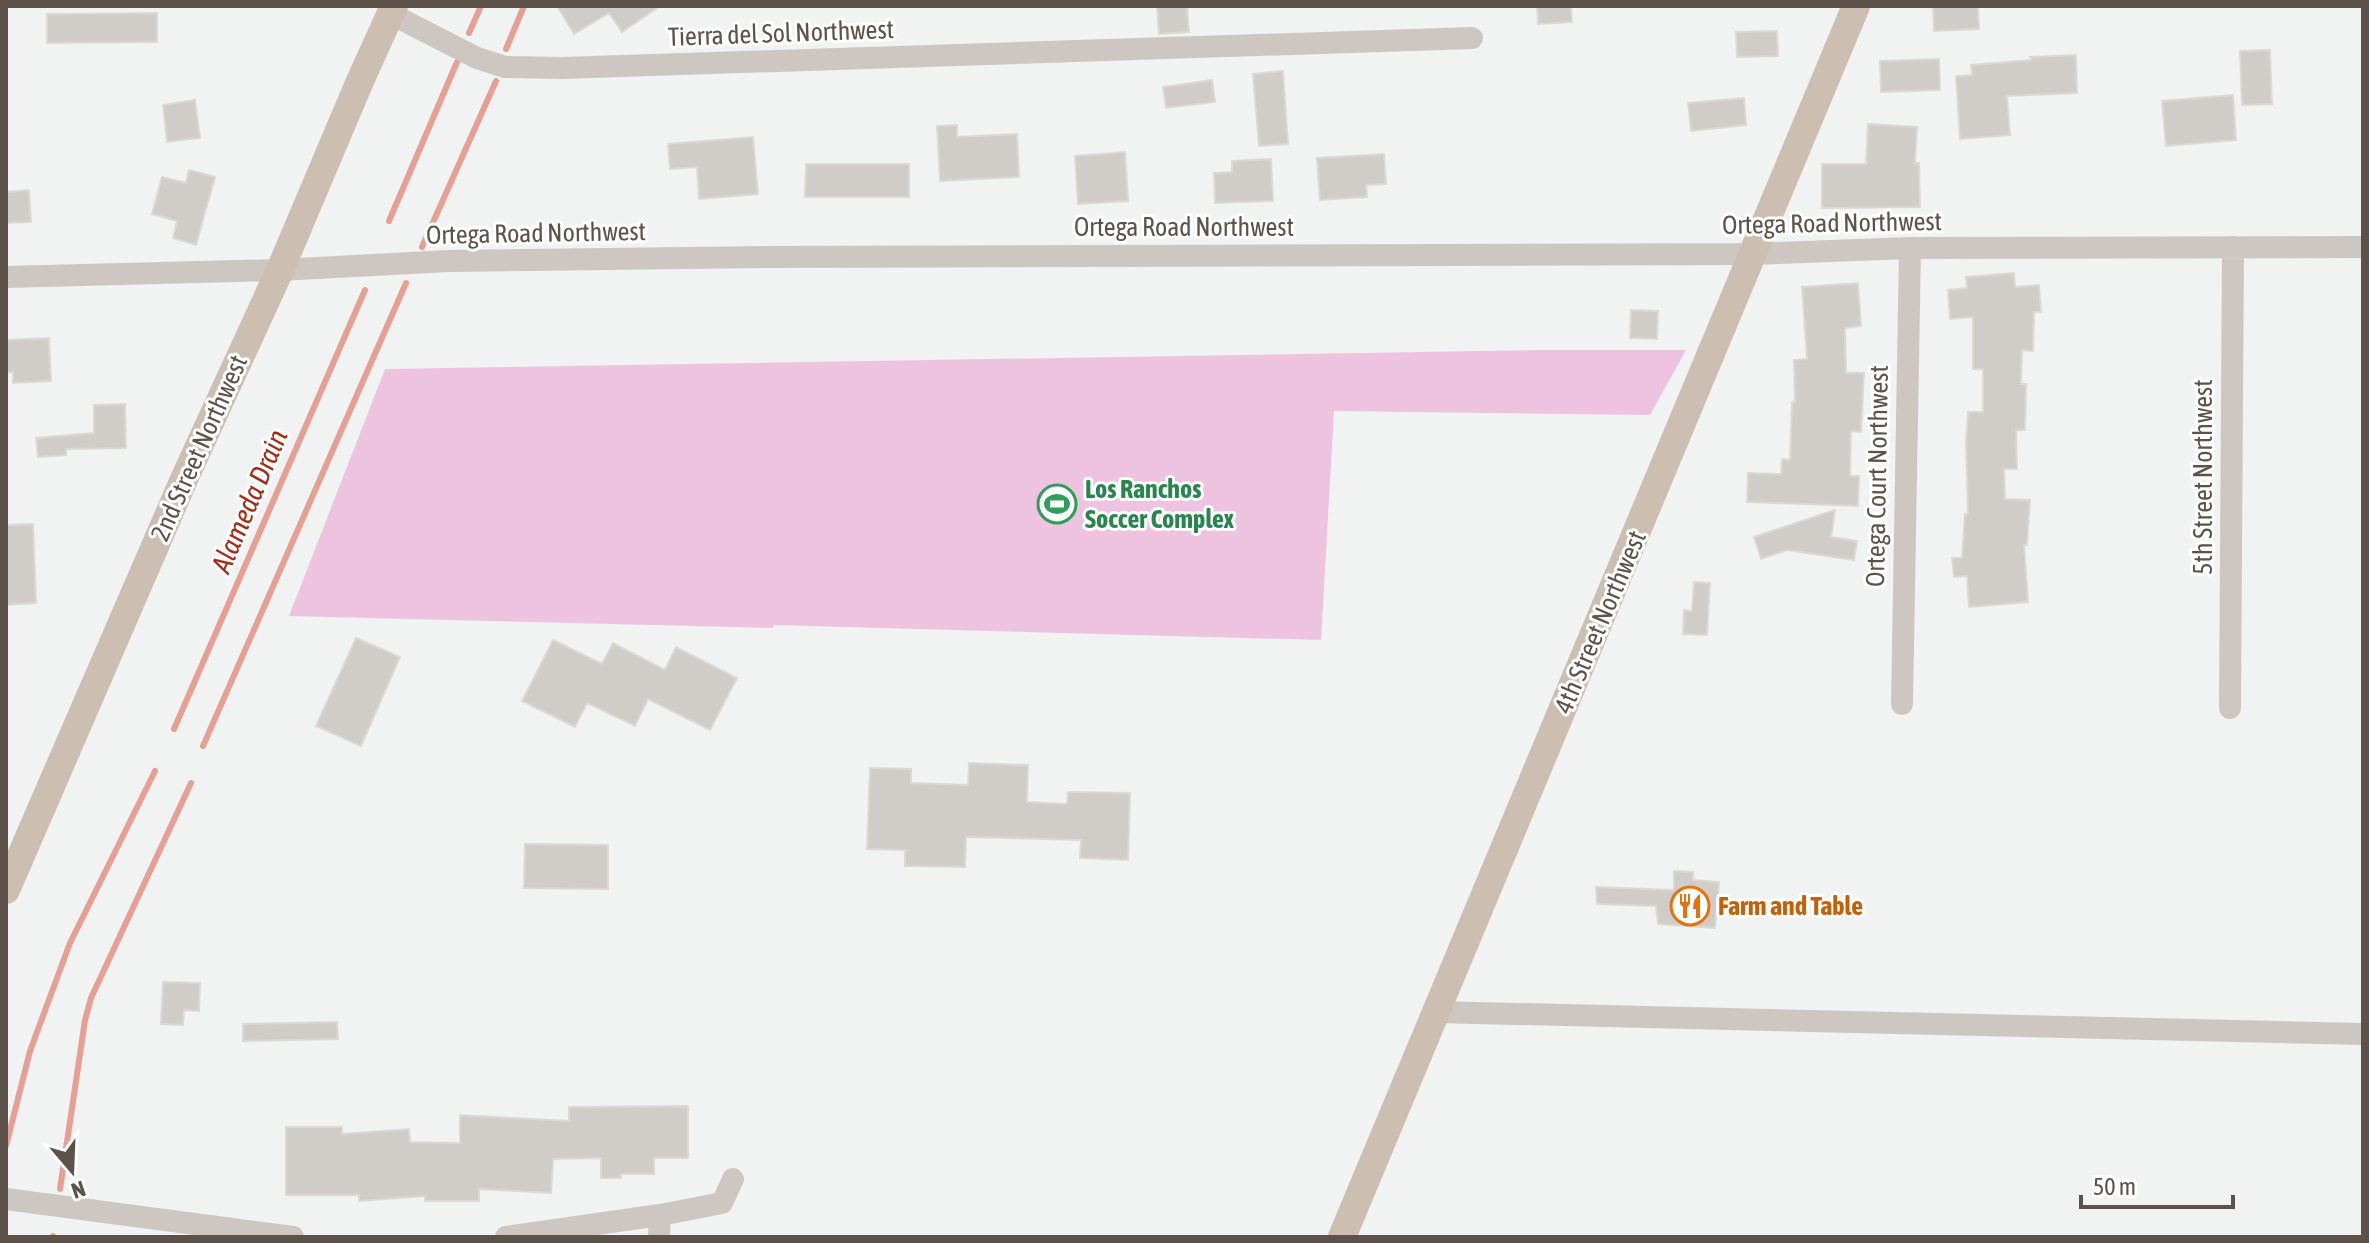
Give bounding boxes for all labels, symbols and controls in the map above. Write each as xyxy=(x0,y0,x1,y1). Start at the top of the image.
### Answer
street label: Tierra del Sol Northwest xyxy=(667,14,895,52)
street label: Ortega Road Northwest xyxy=(1722,206,1942,240)
street label: Ortega Road Northwest xyxy=(1074,212,1294,242)
street label: Ortega Road Northwest xyxy=(426,216,646,250)
street label: 2nd Street Northwest xyxy=(145,350,253,546)
street label: Ortega Court Northwest xyxy=(1860,365,1894,587)
street label: 5th Street Northwest xyxy=(2188,379,2218,575)
water label: Alameda Drain xyxy=(204,424,294,578)
place label: Los Ranchos Soccer Complex xyxy=(1085,474,1235,534)
sports icon: Los Ranchos Soccer Complex xyxy=(1036,483,1078,525)
street label: 4th Street Northwest xyxy=(1548,526,1652,718)
restaurant icon: Farm and Table xyxy=(1669,885,1711,927)
place label: Farm and Table xyxy=(1718,891,1863,921)
north arrow xyxy=(32,1131,112,1211)
scale bar xyxy=(2081,1159,2233,1209)
text: 50 m xyxy=(2093,1173,2136,1200)
text: N xyxy=(68,1176,89,1204)

